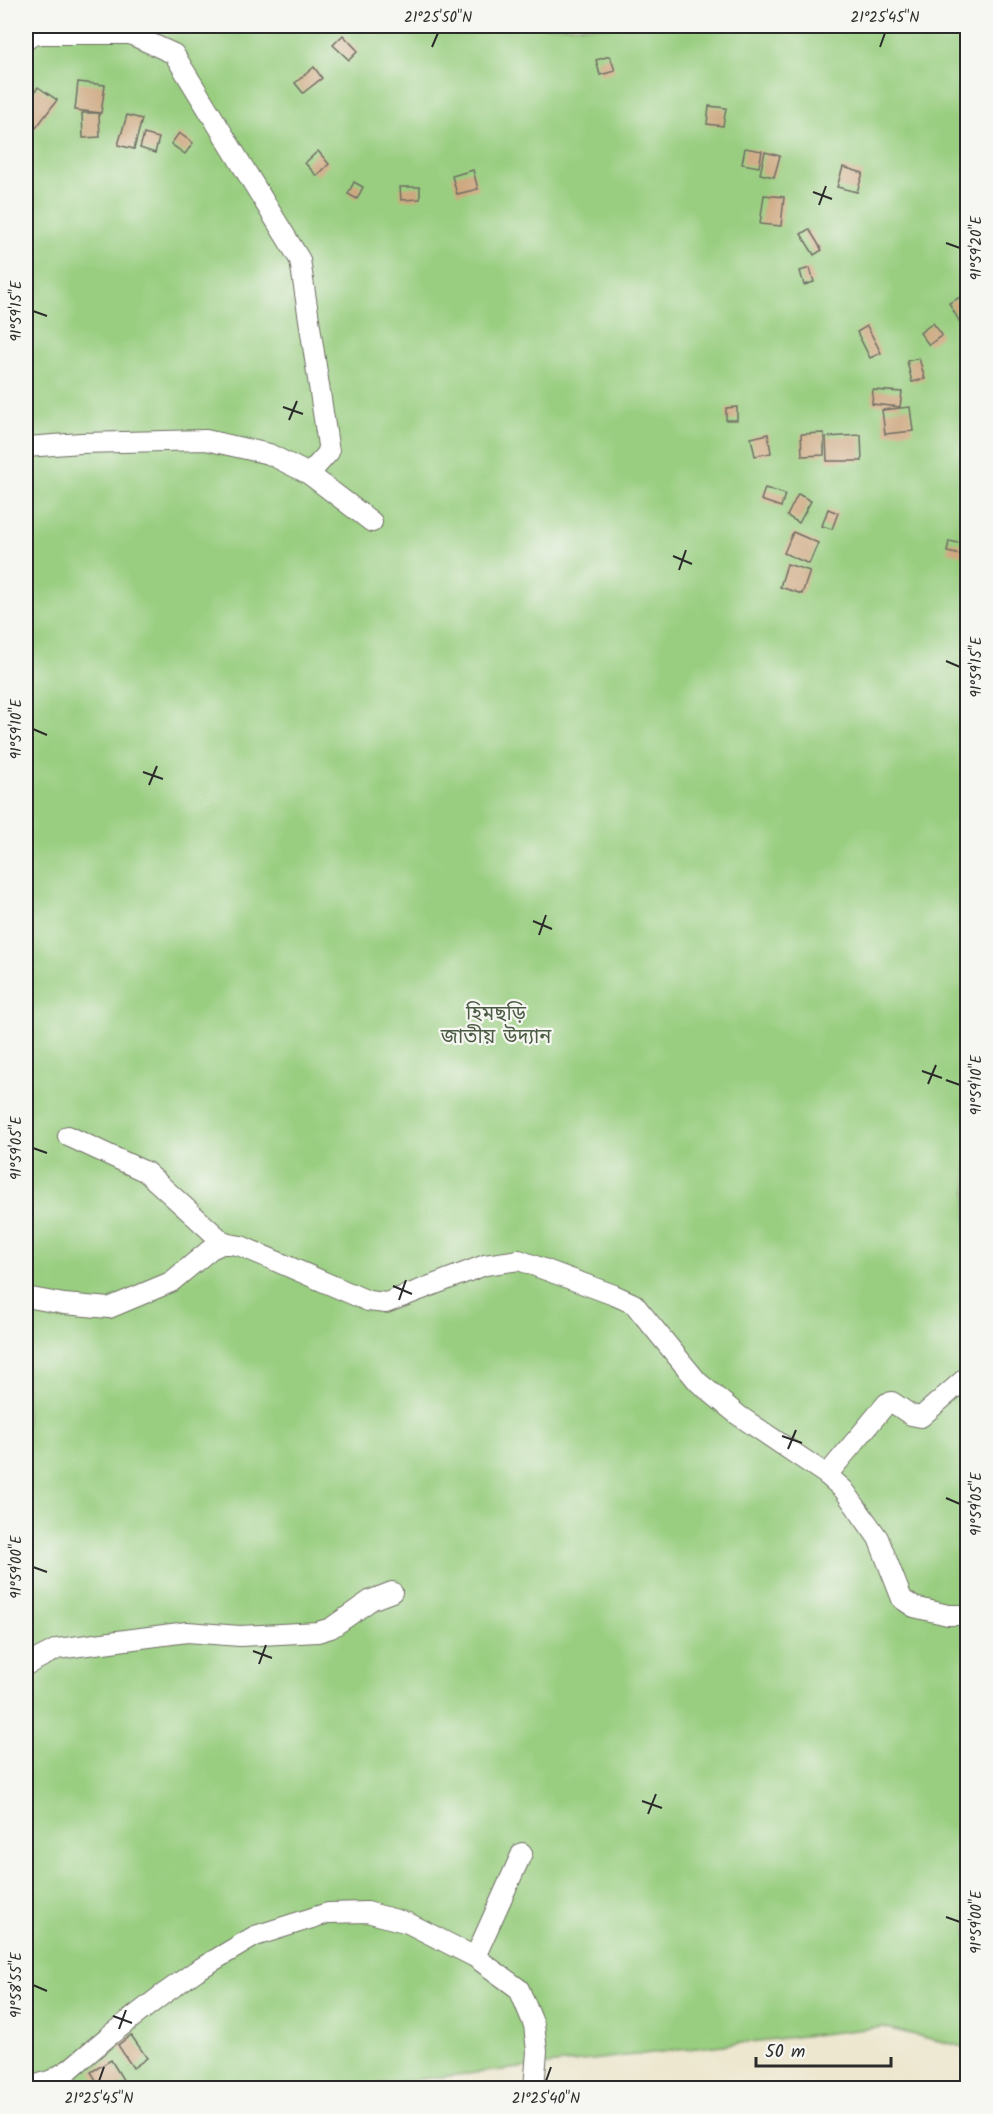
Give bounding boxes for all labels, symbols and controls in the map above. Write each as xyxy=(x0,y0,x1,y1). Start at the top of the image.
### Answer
text: 21°25'50"N xyxy=(404,6,472,30)
text: 21°25'45"N xyxy=(851,6,919,30)
text: 91°59'20"E xyxy=(965,214,989,280)
text: 91°59'15"E xyxy=(5,279,29,342)
text: 91°59'15"E xyxy=(965,635,989,698)
text: 91°59'10"E xyxy=(5,697,29,759)
park label: হিমছড়ি জাতীয় উদ্যান xyxy=(440,999,552,1054)
text: 91°59'10"E xyxy=(965,1053,989,1115)
text: 91°59'05"E xyxy=(5,1115,29,1180)
text: 91°59'05"E xyxy=(965,1471,989,1536)
text: 91°59'00"E xyxy=(5,1534,29,1599)
text: 91°59'00"E xyxy=(965,1889,989,1954)
text: 91°58'55"E xyxy=(5,1951,29,2018)
scale bar xyxy=(756,2030,891,2068)
text: 50 m xyxy=(765,2038,805,2067)
text: 21°25'45"N xyxy=(65,2087,133,2111)
text: 21°25'40"N xyxy=(512,2087,580,2111)

